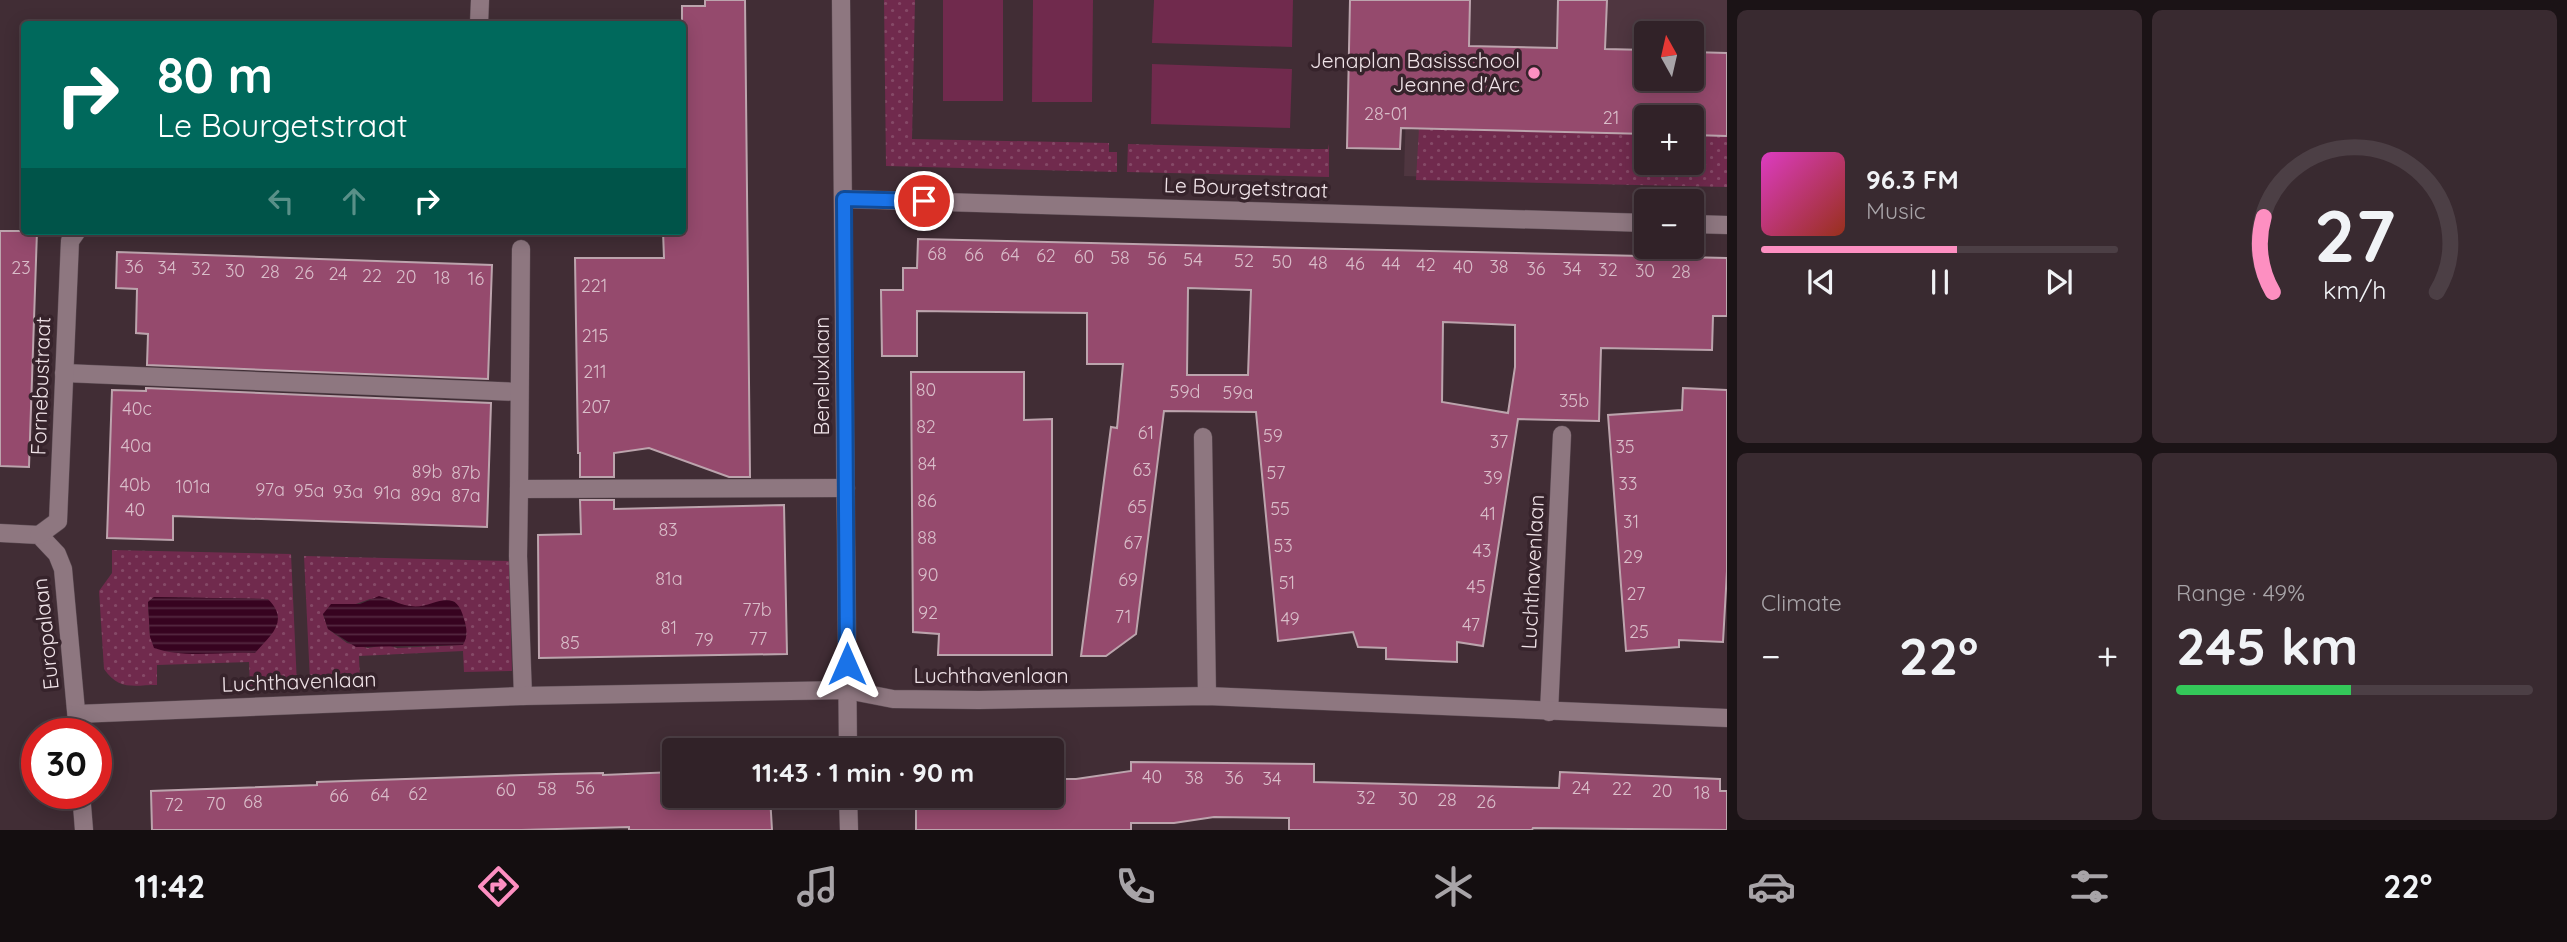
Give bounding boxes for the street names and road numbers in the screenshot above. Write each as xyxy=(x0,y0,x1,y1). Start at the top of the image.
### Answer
street label: Le Bourgetstraat xyxy=(1163,171,1329,203)
street label: Fornebustraat xyxy=(25,316,55,456)
street label: Beneluxlaan xyxy=(808,317,834,436)
street label: Luchthavenlaan xyxy=(1515,494,1549,650)
street label: Europalaan xyxy=(26,577,64,691)
street label: Luchthavenlaan xyxy=(913,662,1069,688)
street label: Luchthavenlaan xyxy=(221,665,377,697)

